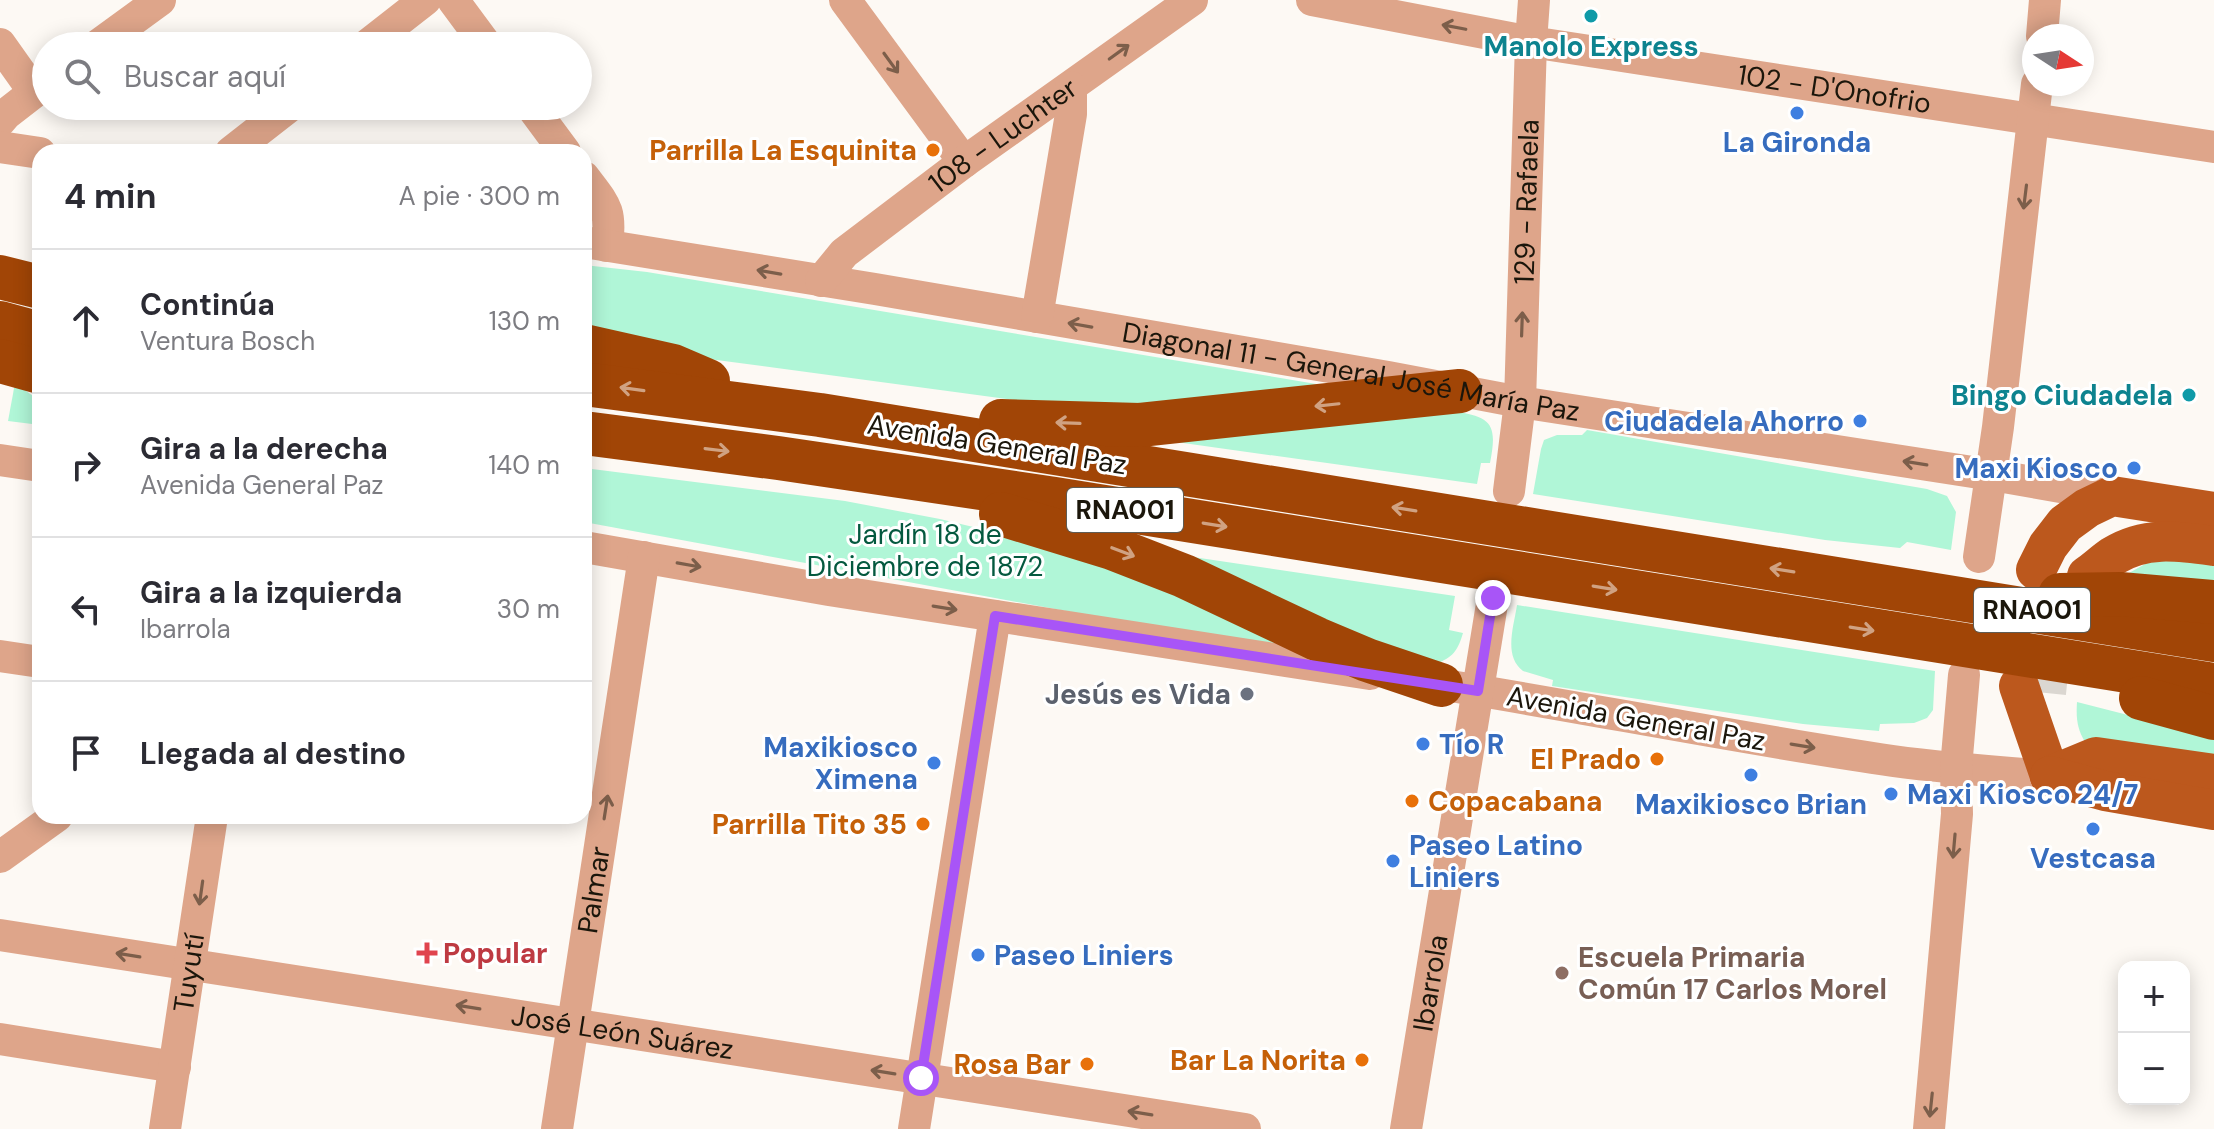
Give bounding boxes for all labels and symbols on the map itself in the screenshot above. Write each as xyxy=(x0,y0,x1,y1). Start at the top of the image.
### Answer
marker: Manolo Express xyxy=(1582,7,1600,25)
one-way arrow xyxy=(1442,19,1468,34)
north arrow xyxy=(2022,24,2094,96)
place label: Manolo Express xyxy=(1483,28,1699,65)
one-way arrow xyxy=(1108,44,1130,61)
one-way arrow xyxy=(882,52,899,73)
street label: 102 - D'Onofrio xyxy=(1735,56,1934,122)
street label: 108 - Luchter xyxy=(921,69,1085,201)
marker: La Gironda xyxy=(1788,104,1806,122)
street label: 129 - Rafaela xyxy=(1506,119,1548,285)
place label: La Gironda xyxy=(1723,124,1871,161)
place label: Parrilla La Esquinita xyxy=(649,132,917,169)
marker: Parrilla La Esquinita xyxy=(924,141,942,159)
one-way arrow xyxy=(2017,183,2032,209)
one-way arrow xyxy=(756,264,782,279)
one-way arrow xyxy=(1515,311,1530,338)
street label: Diagonal 11 - General José María Paz xyxy=(1120,314,1582,430)
one-way arrow xyxy=(1068,316,1093,331)
place label: Bingo Ciudadela xyxy=(1951,377,2173,414)
one-way arrow xyxy=(619,381,645,396)
marker: Bingo Ciudadela xyxy=(2180,386,2198,404)
one-way arrow xyxy=(1314,397,1341,412)
place label: Ciudadela Ahorro xyxy=(1604,403,1844,440)
street label: Avenida General Paz xyxy=(865,406,1129,483)
marker: Ciudadela Ahorro xyxy=(1851,412,1869,430)
one-way arrow xyxy=(1055,415,1082,431)
one-way arrow xyxy=(704,443,729,458)
place label: Maxi Kiosco xyxy=(1955,450,2118,487)
one-way arrow xyxy=(1903,455,1928,470)
marker: Maxi Kiosco xyxy=(2125,459,2143,477)
road number: RNA001 xyxy=(1067,488,1183,532)
one-way arrow xyxy=(1392,501,1417,516)
park label: Jardín 18 de Diciembre de 1872 xyxy=(807,516,1043,585)
one-way arrow xyxy=(1201,518,1227,533)
one-way arrow xyxy=(1110,546,1135,560)
one-way arrow xyxy=(675,558,701,573)
one-way arrow xyxy=(1770,561,1795,576)
route end xyxy=(1475,580,1511,616)
one-way arrow xyxy=(1592,581,1617,596)
road number: RNA001 xyxy=(1974,588,2090,632)
one-way arrow xyxy=(932,601,957,616)
one-way arrow xyxy=(1849,623,1874,638)
place label: Jesús es Vida xyxy=(1045,676,1231,713)
street label: Avenida General Paz xyxy=(1504,678,1768,759)
marker: Jesús es Vida xyxy=(1238,685,1256,703)
place label: Tío R xyxy=(1439,726,1505,763)
place label: Maxikiosco Ximena xyxy=(763,729,918,798)
marker: Tío R xyxy=(1414,735,1432,753)
one-way arrow xyxy=(1790,739,1815,754)
place label: El Prado xyxy=(1530,741,1641,778)
marker: El Prado xyxy=(1648,750,1666,768)
marker: Maxikiosco Ximena xyxy=(925,754,943,772)
marker: Maxikiosco Brian xyxy=(1742,766,1760,784)
place label: Maxi Kiosco 24/7 xyxy=(1907,776,2138,813)
place label: Copacabana xyxy=(1428,783,1602,820)
marker: Maxi Kiosco 24/7 xyxy=(1882,785,1900,803)
place label: Maxikiosco Brian xyxy=(1635,786,1867,823)
marker: Copacabana xyxy=(1403,792,1421,810)
one-way arrow xyxy=(599,795,614,821)
place label: Parrilla Tito 35 xyxy=(712,806,907,843)
marker: Parrilla Tito 35 xyxy=(914,815,932,833)
marker: Vestcasa xyxy=(2084,820,2102,838)
place label: Paseo Latino Liniers xyxy=(1409,827,1583,896)
one-way arrow xyxy=(1947,832,1962,859)
place label: Vestcasa xyxy=(2030,840,2156,877)
street label: Palmar xyxy=(569,844,619,936)
marker: Paseo Latino Liniers xyxy=(1384,852,1402,870)
one-way arrow xyxy=(193,880,208,905)
street label: Tuyutí xyxy=(165,930,213,1015)
street label: Ibarrola xyxy=(1404,932,1457,1034)
place label: Popular xyxy=(443,935,548,972)
place label: Paseo Liniers xyxy=(994,937,1174,974)
place label: Escuela Primaria Común 17 Carlos Morel xyxy=(1578,939,1887,1008)
marker: Popular xyxy=(418,944,436,962)
marker: Paseo Liniers xyxy=(969,946,987,964)
one-way arrow xyxy=(116,947,142,962)
marker: Escuela Primaria Común 17 Carlos Morel xyxy=(1553,964,1571,982)
street label: José León Suárez xyxy=(509,997,736,1068)
one-way arrow xyxy=(456,999,482,1014)
place label: Bar La Norita xyxy=(1170,1042,1346,1079)
place label: Rosa Bar xyxy=(953,1046,1071,1083)
marker: Bar La Norita xyxy=(1353,1051,1371,1069)
marker: Rosa Bar xyxy=(1078,1055,1096,1073)
route start xyxy=(903,1060,939,1096)
one-way arrow xyxy=(871,1064,897,1079)
one-way arrow xyxy=(1923,1091,1938,1118)
one-way arrow xyxy=(1128,1104,1153,1119)

